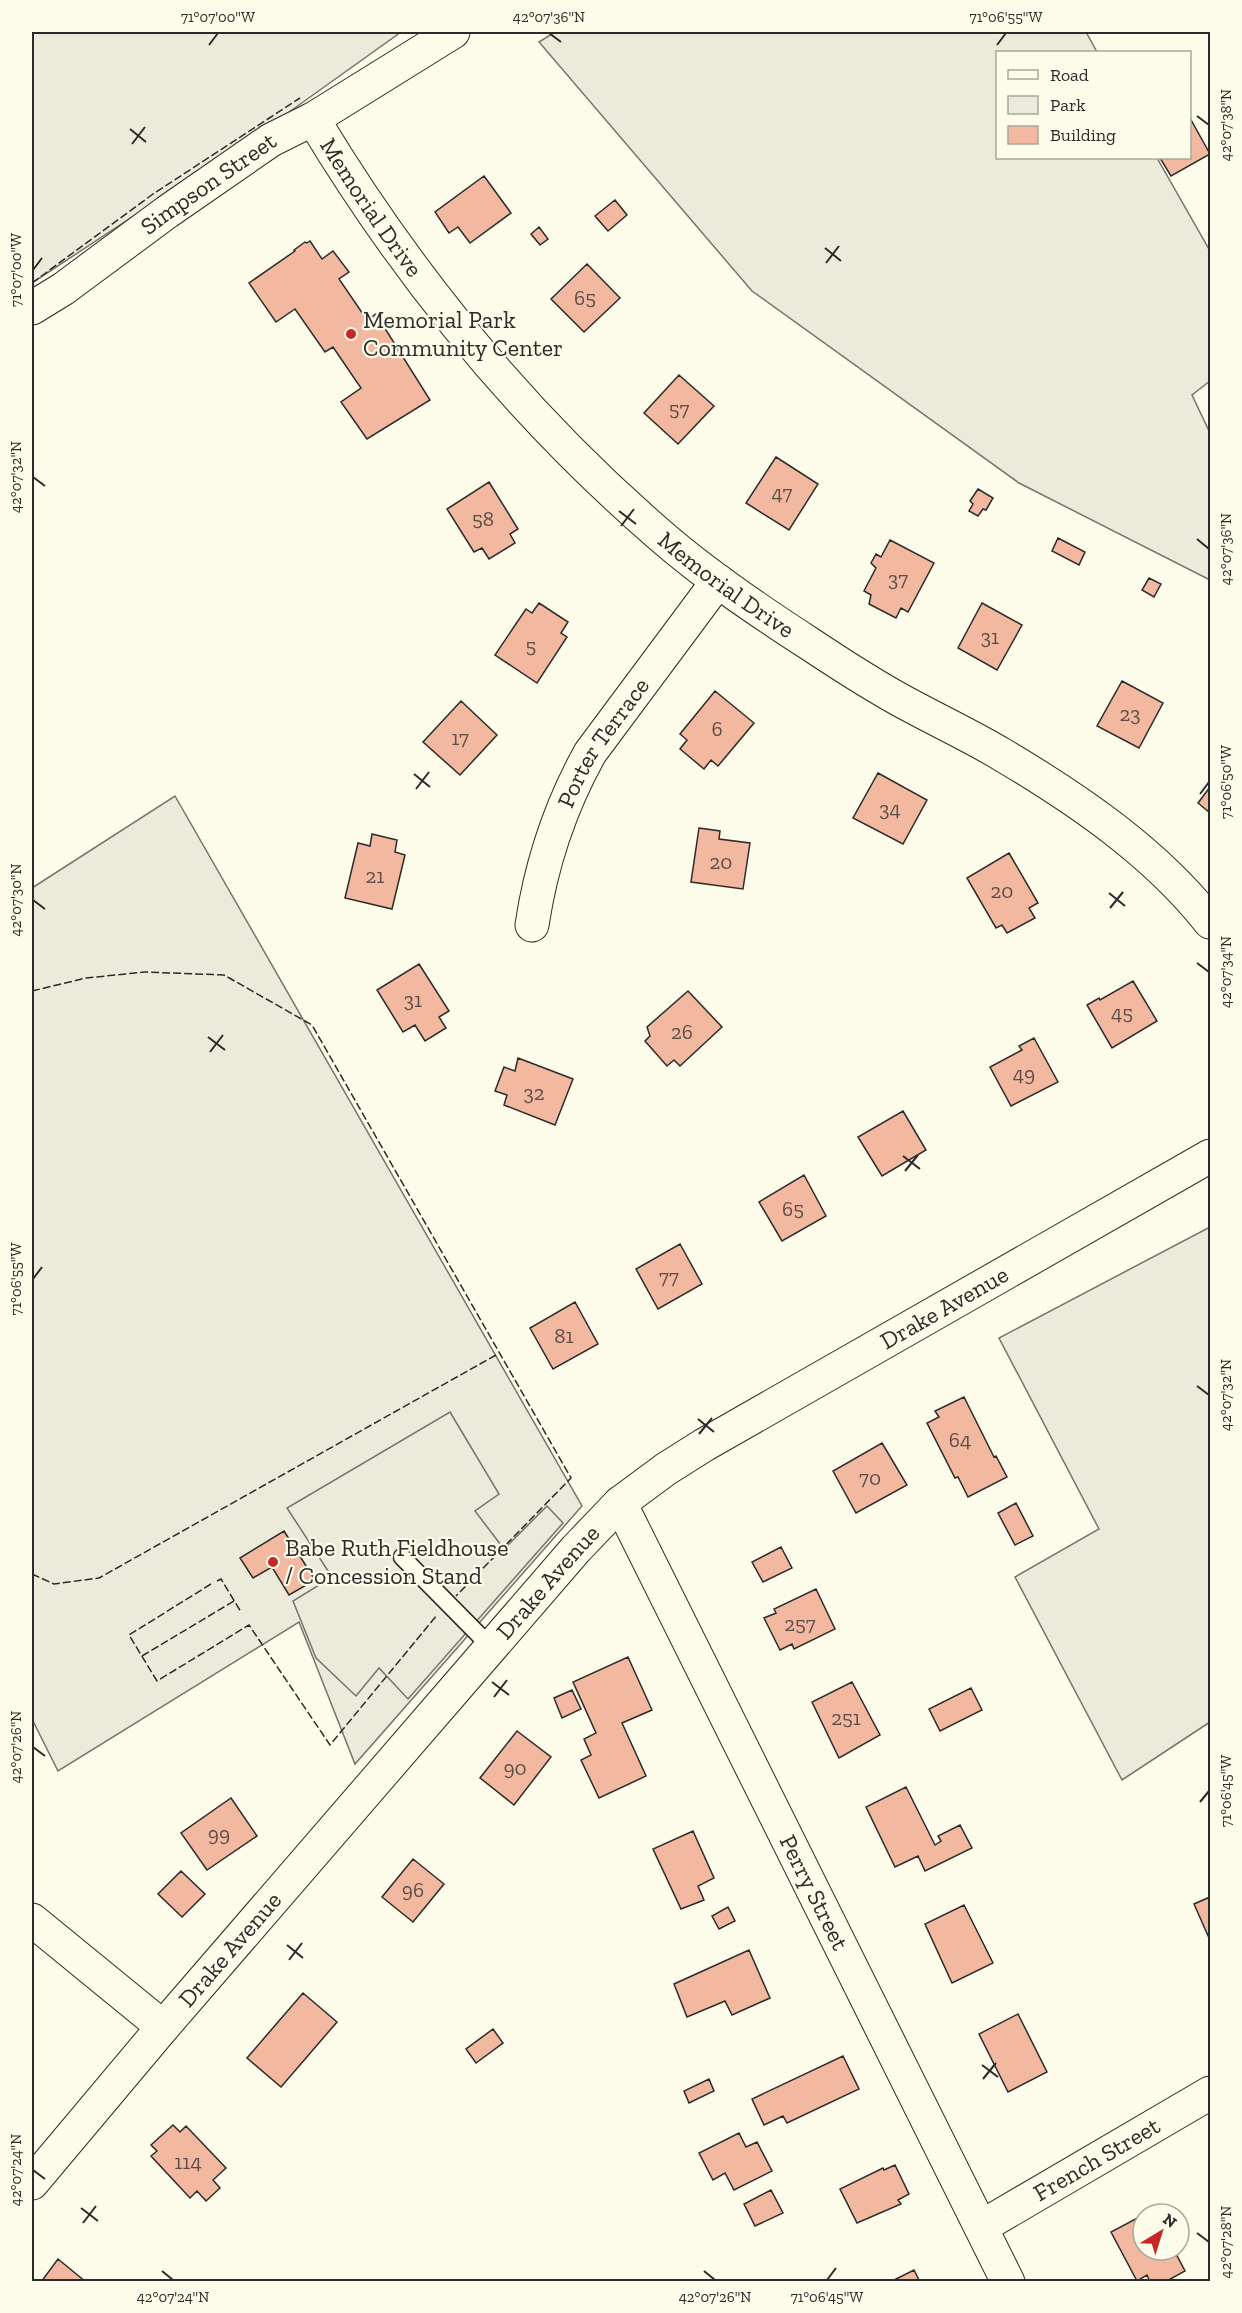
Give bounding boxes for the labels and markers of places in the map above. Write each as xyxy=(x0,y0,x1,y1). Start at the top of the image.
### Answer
place label: Memorial Park Community Center xyxy=(363,305,563,362)
marker: Memorial Park Community Center xyxy=(344,327,358,341)
place label: Babe Ruth Fieldhouse / Concession Stand xyxy=(285,1533,508,1590)
marker: Babe Ruth Fieldhouse / Concession Stand xyxy=(266,1555,280,1569)

